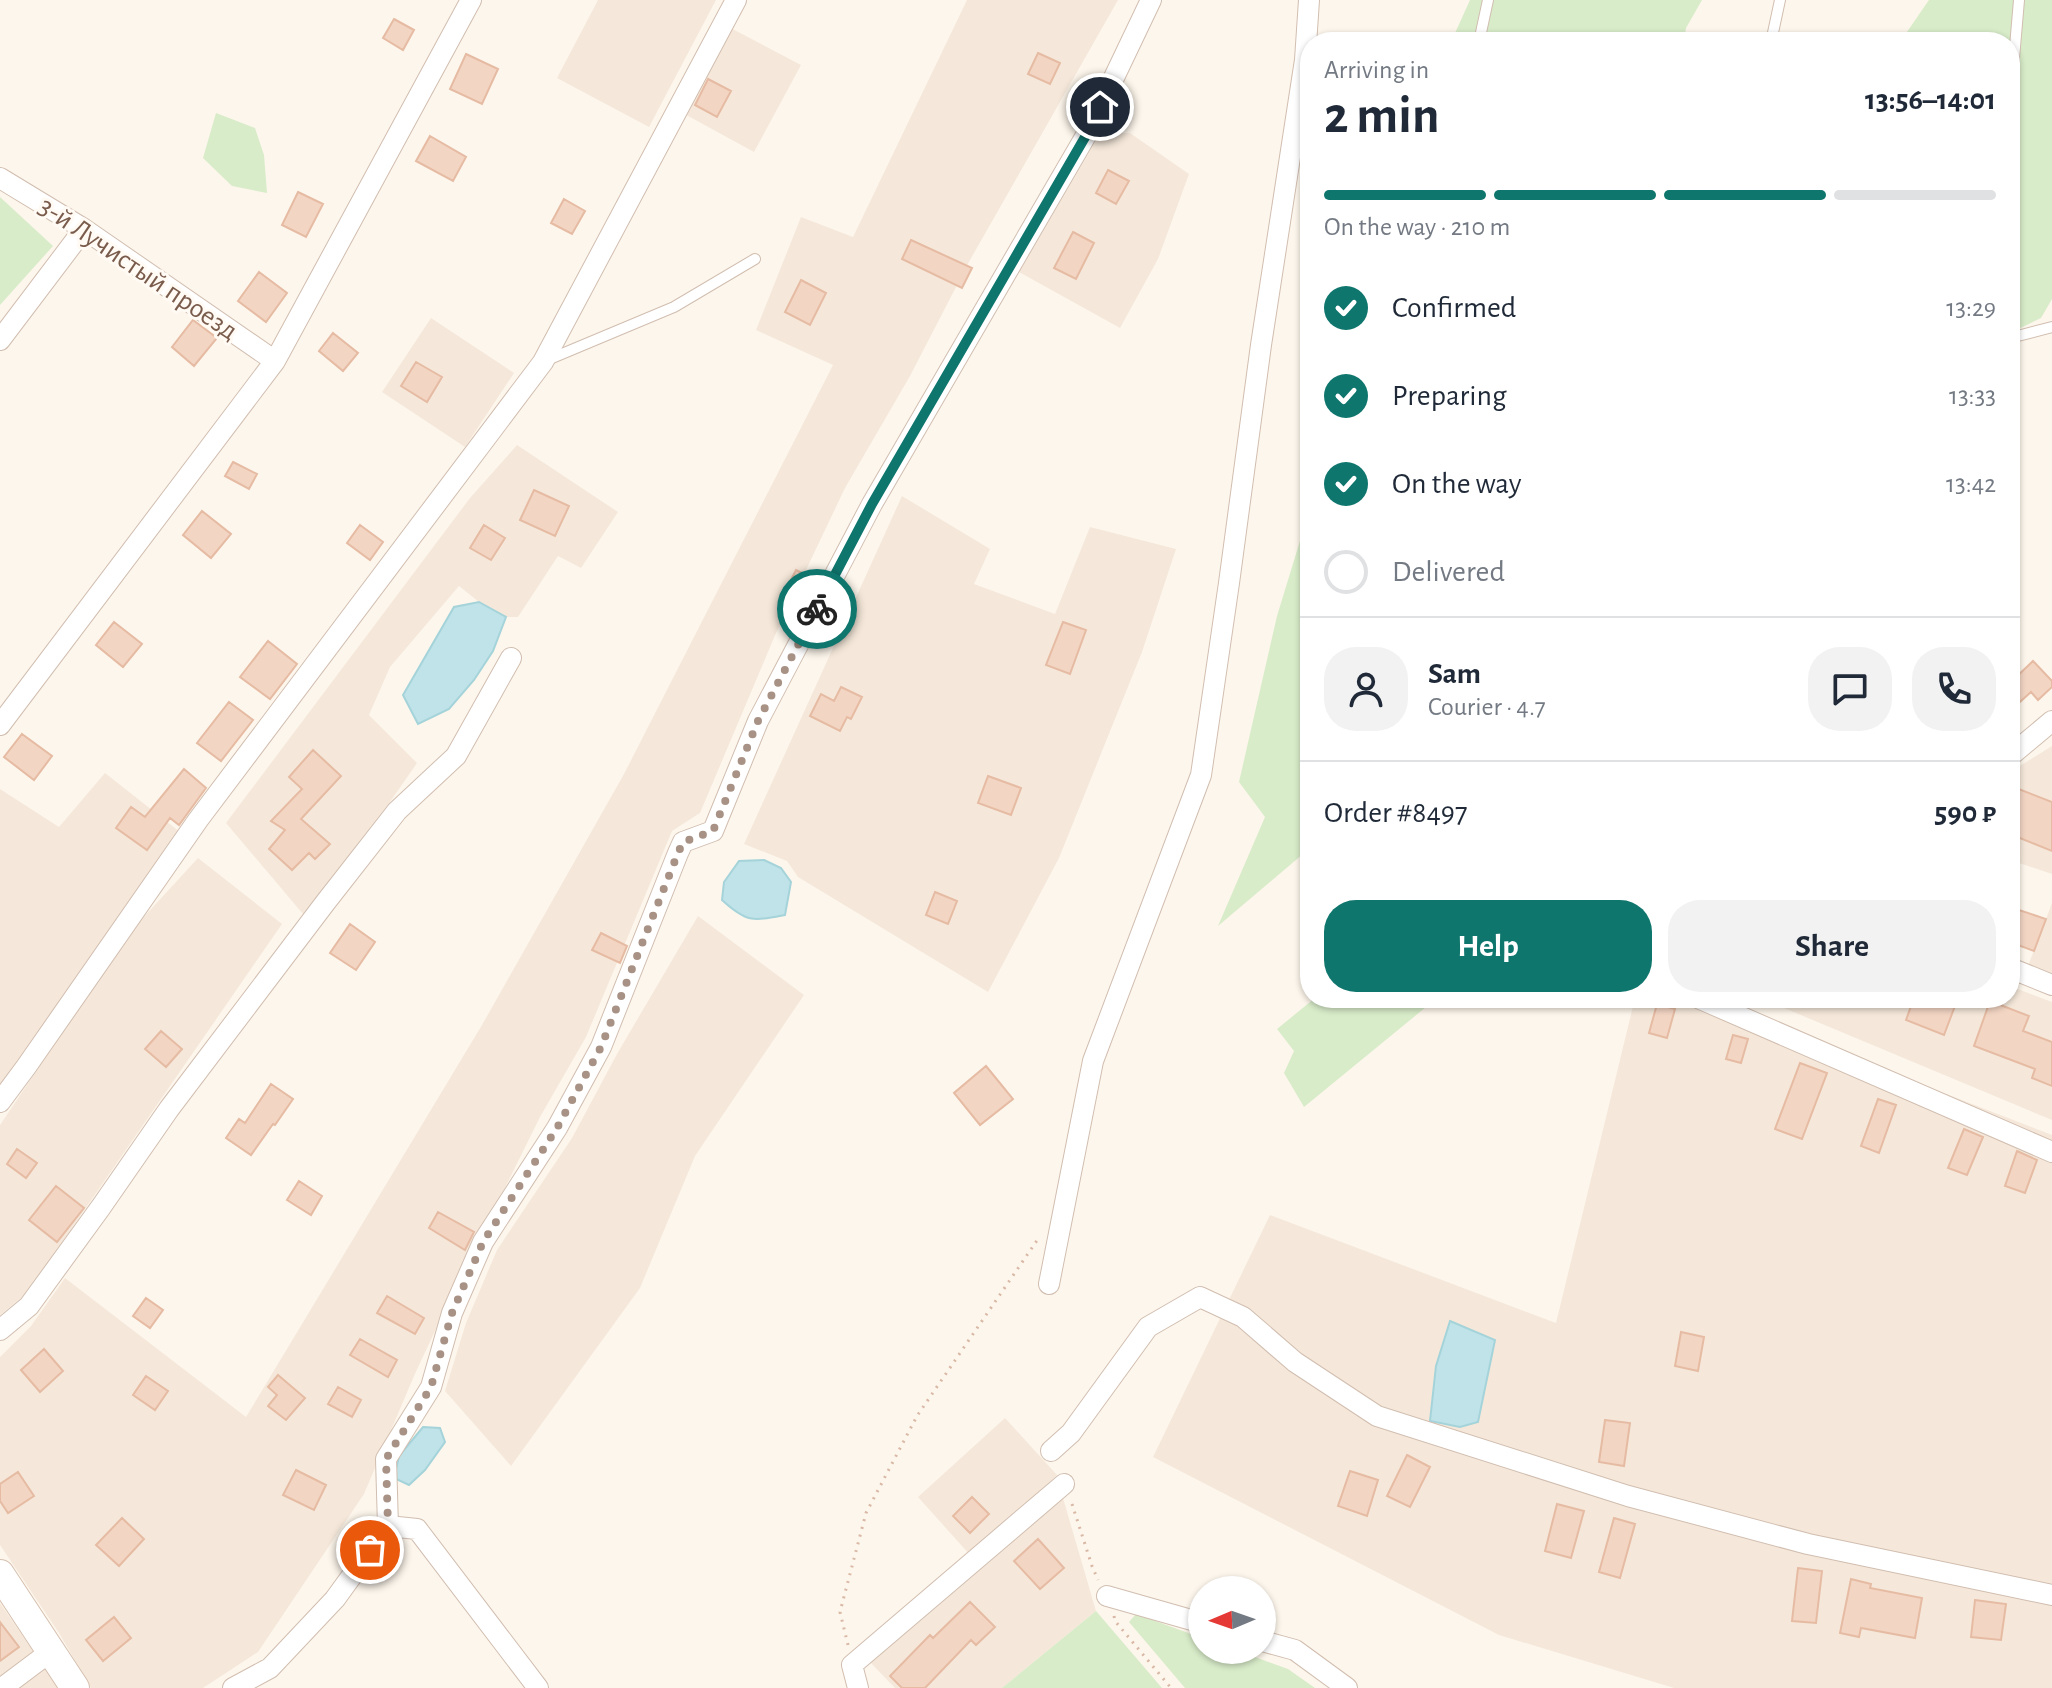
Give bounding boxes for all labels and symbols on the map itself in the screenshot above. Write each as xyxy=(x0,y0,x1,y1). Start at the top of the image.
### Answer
pin xyxy=(1066,73,1134,141)
street label: 3-й Лучистый проезд xyxy=(33,192,243,346)
courier xyxy=(777,569,857,649)
pin xyxy=(336,1516,404,1584)
north arrow xyxy=(1188,1576,1276,1664)

